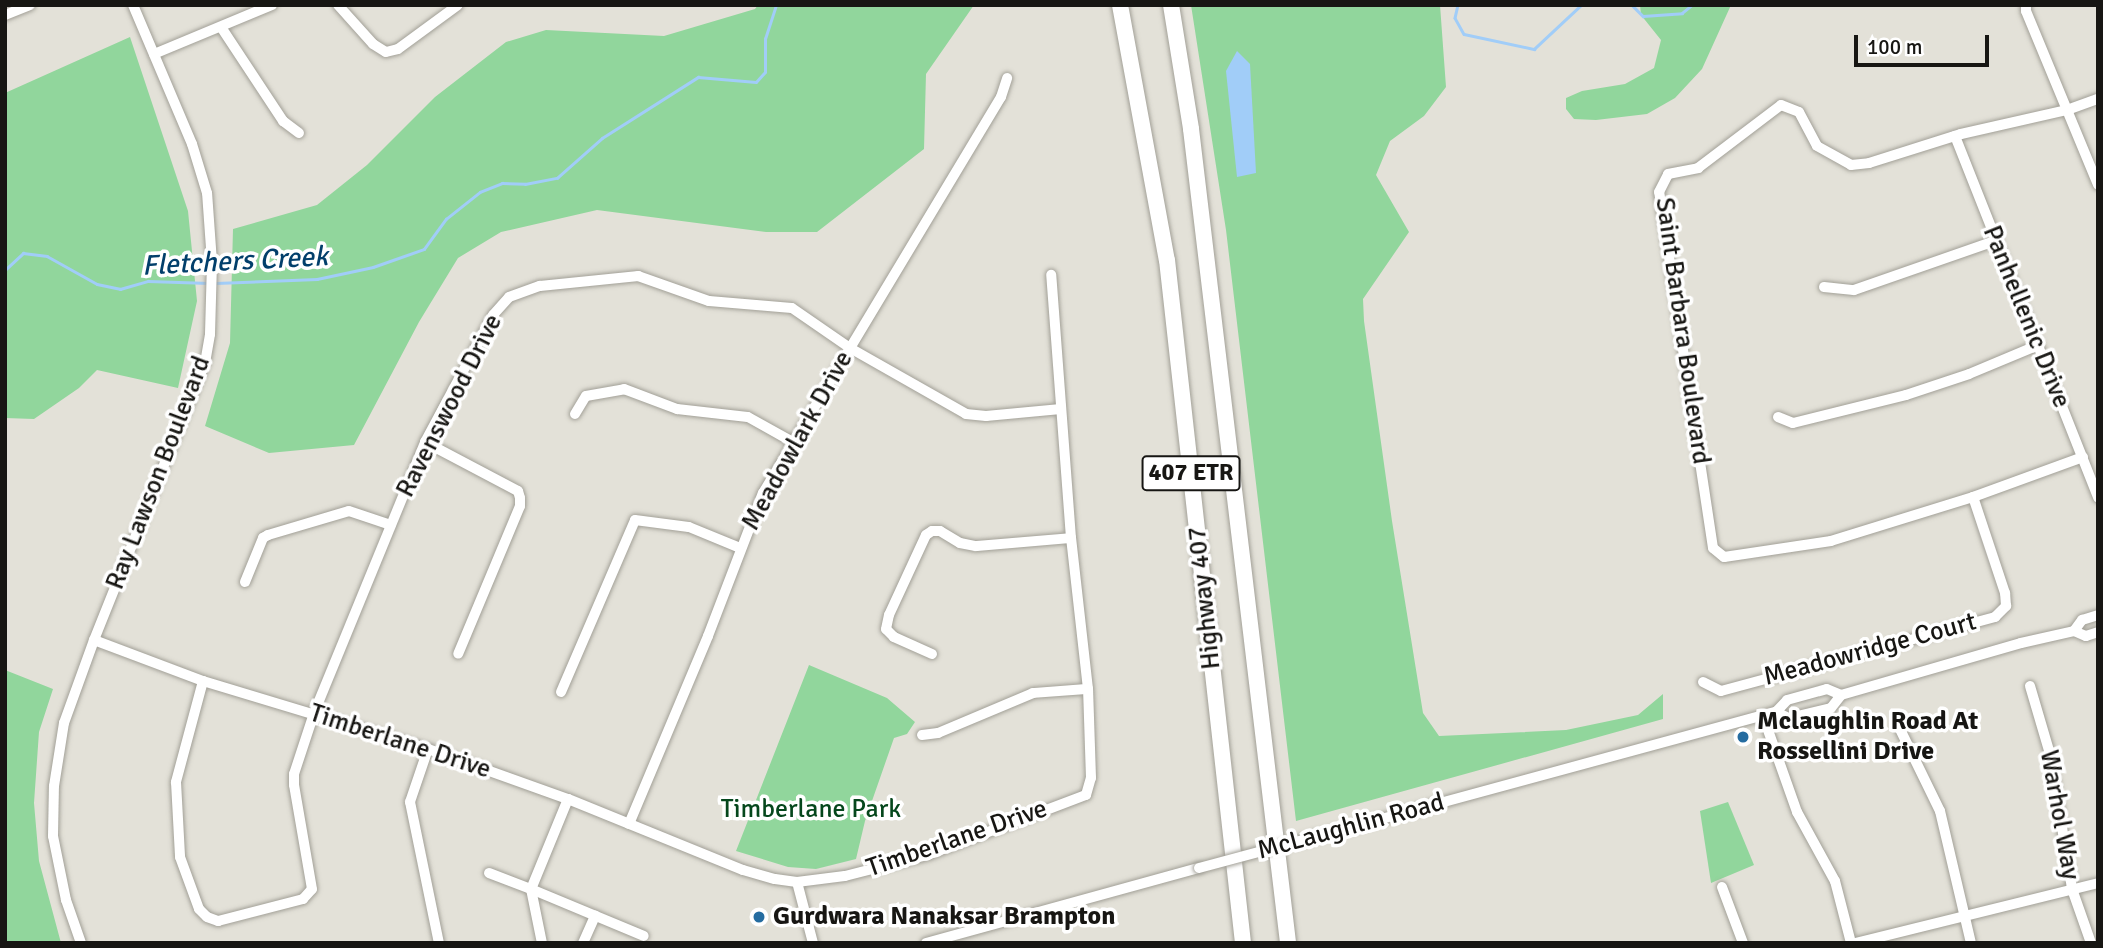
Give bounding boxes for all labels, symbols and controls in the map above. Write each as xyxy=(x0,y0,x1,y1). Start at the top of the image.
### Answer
scale bar xyxy=(1858,21,1993,65)
text: 100 m xyxy=(1867,34,1922,60)
street label: Saint Barbara Boulevard xyxy=(1648,196,1716,466)
street label: Panhellenic Drive xyxy=(1975,221,2077,413)
water label: Fletchers Creek xyxy=(141,239,329,283)
street label: Ravenswood Drive xyxy=(390,309,510,503)
street label: Meadowlark Drive xyxy=(736,346,860,536)
street label: Ray Lawson Boulevard xyxy=(100,352,218,594)
road number: 407 ETR xyxy=(1140,452,1242,494)
street label: Highway 407 xyxy=(1182,525,1228,671)
street label: Meadowridge Court xyxy=(1760,607,1980,693)
street label: Timberlane Drive xyxy=(305,698,495,786)
place label: Mclaughlin Road At Rossellini Drive xyxy=(1757,706,1978,768)
marker: Mclaughlin Road At Rossellini Drive xyxy=(1735,729,1751,745)
street label: Warhol Way xyxy=(2032,748,2086,882)
street label: McLaughlin Road xyxy=(1254,787,1448,867)
park label: Timberlane Park xyxy=(721,794,901,826)
street label: Timberlane Drive xyxy=(863,794,1051,884)
place label: Gurdwara Nanaksar Brampton xyxy=(773,901,1115,933)
marker: Gurdwara Nanaksar Brampton xyxy=(751,909,767,925)

